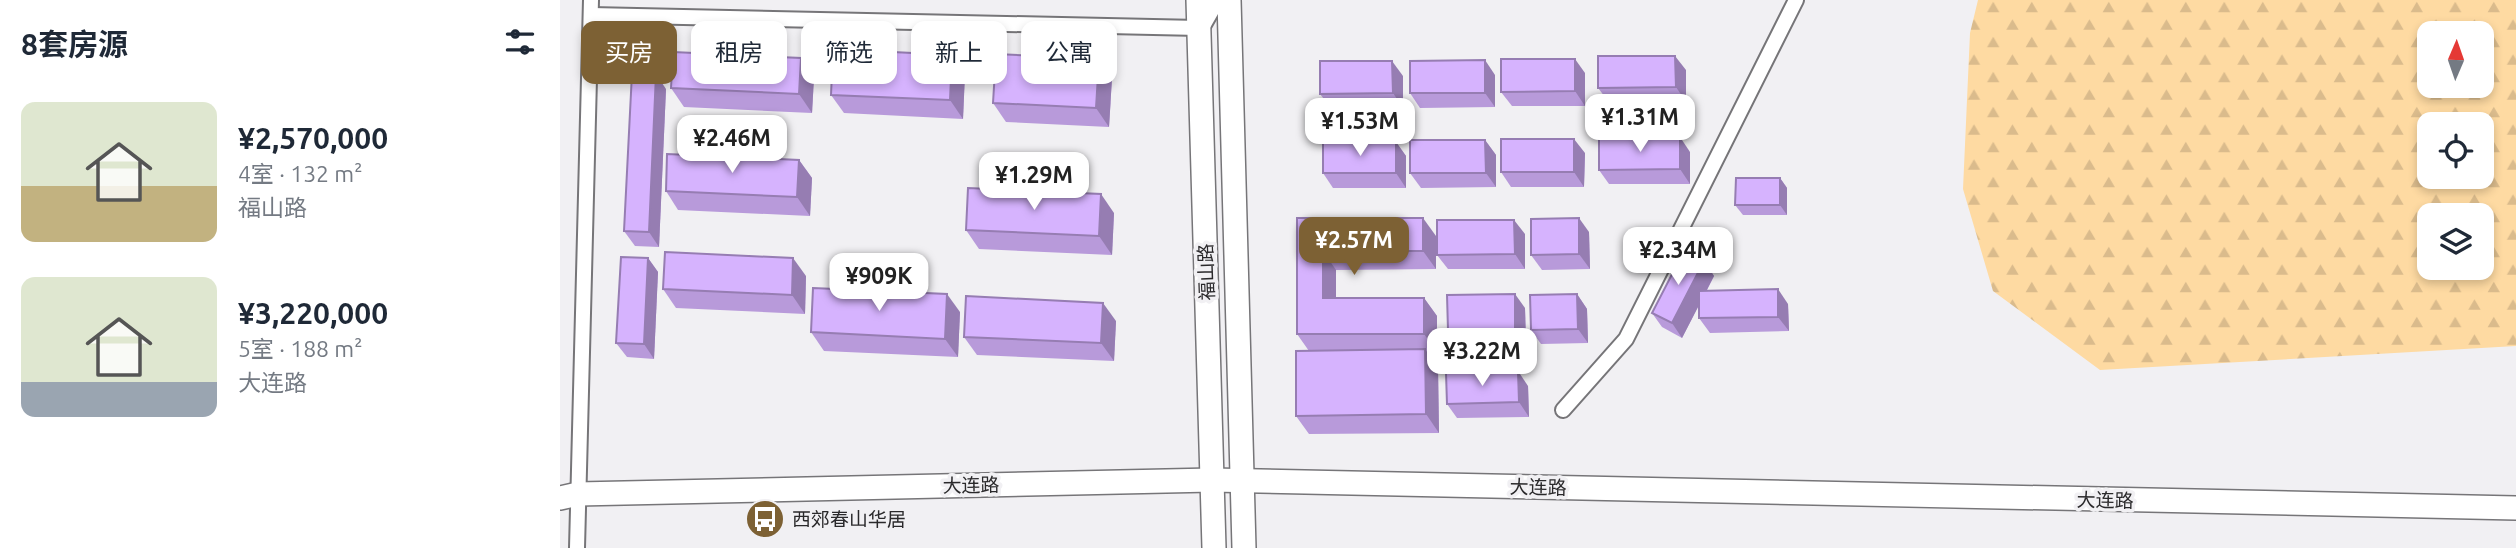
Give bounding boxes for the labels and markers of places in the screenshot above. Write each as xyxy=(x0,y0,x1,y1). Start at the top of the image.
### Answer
pin: ¥1.31M xyxy=(1583,94,1697,154)
pin: ¥1.53M xyxy=(1303,99,1417,158)
pin: ¥2.46M xyxy=(675,116,789,175)
pin: ¥1.29M xyxy=(977,152,1091,212)
pin: ¥2.57M xyxy=(1297,218,1411,277)
pin: ¥2.34M xyxy=(1621,228,1735,287)
pin: ¥909K xyxy=(830,254,928,313)
pin: ¥3.22M xyxy=(1425,328,1539,388)
bus stop icon: 西郊春山华居 xyxy=(744,498,786,540)
place label: 西郊春山华居 xyxy=(792,508,906,530)

